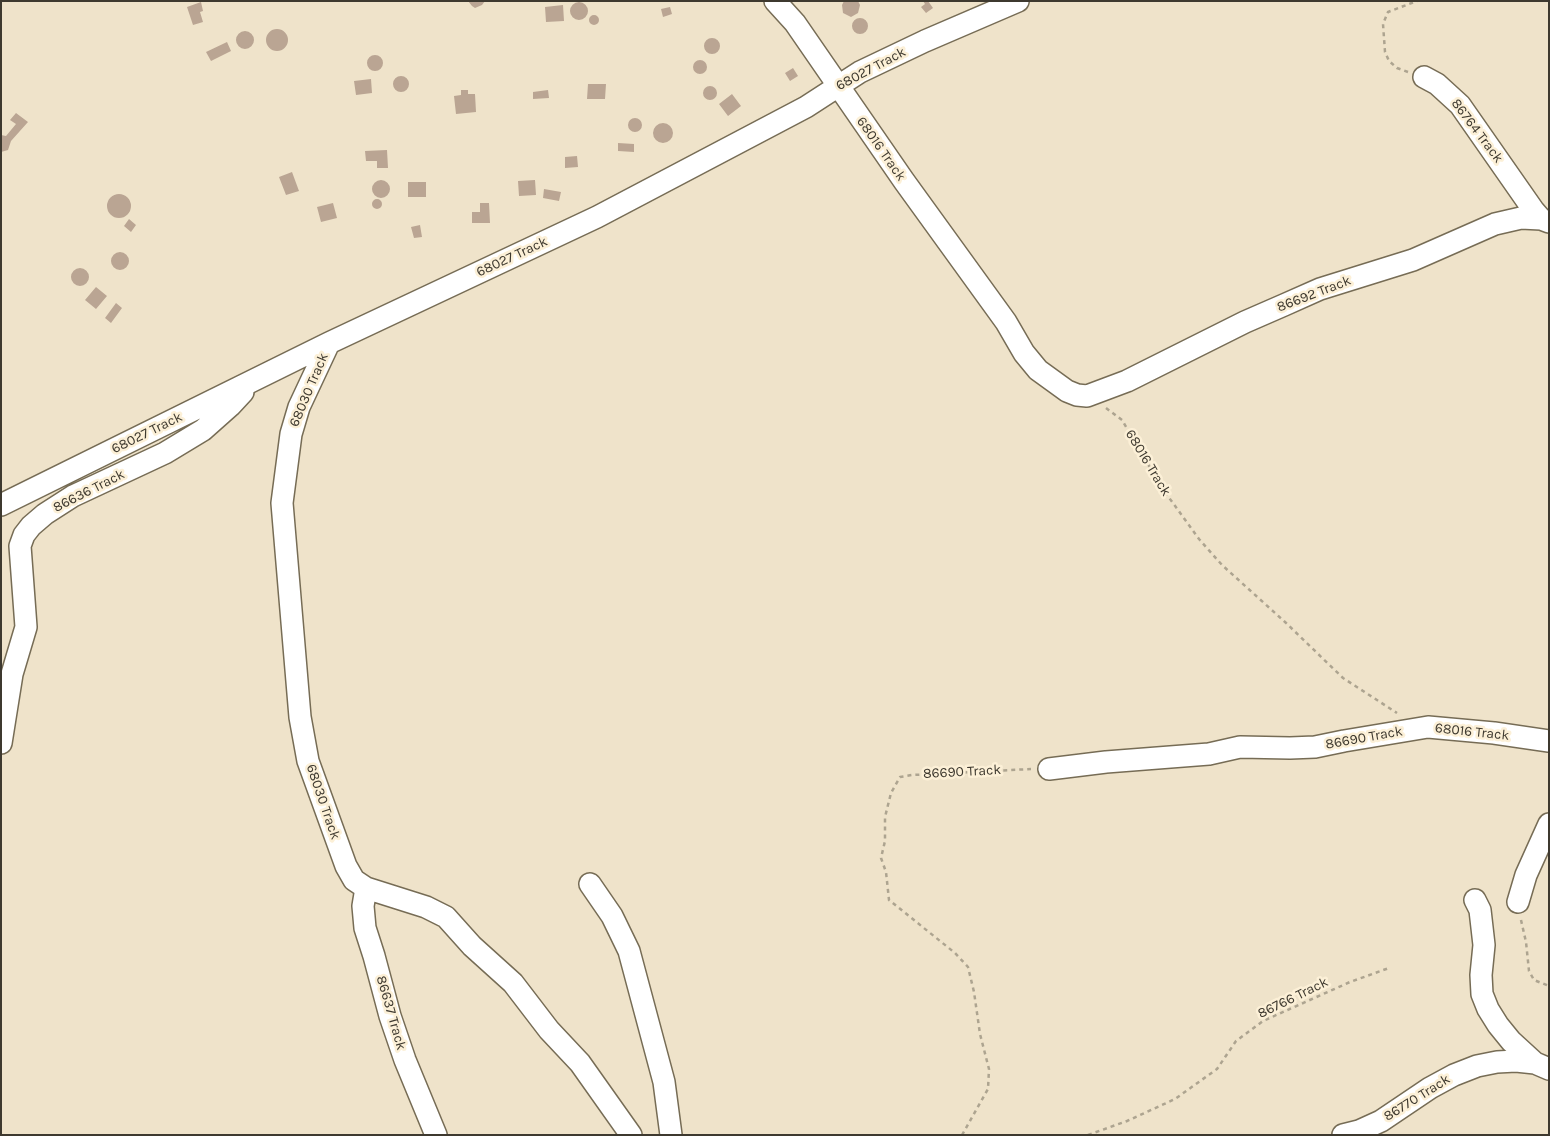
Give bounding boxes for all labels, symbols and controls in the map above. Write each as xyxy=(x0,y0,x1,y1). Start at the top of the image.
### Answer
street label: 68027 Track xyxy=(833,44,909,94)
street label: 86764 Track xyxy=(1447,96,1507,166)
street label: 68016 Track xyxy=(853,114,909,184)
street label: 68027 Track xyxy=(474,233,550,281)
street label: 86692 Track xyxy=(1275,272,1353,316)
street label: 68030 Track xyxy=(286,350,332,430)
street label: 68027 Track xyxy=(109,409,185,457)
street label: 68016 Track xyxy=(1122,427,1174,499)
street label: 86636 Track xyxy=(50,466,128,516)
street label: 68016 Track xyxy=(1434,720,1510,744)
street label: 86690 Track xyxy=(1324,723,1404,753)
street label: 68030 Track xyxy=(302,762,344,842)
street label: 86690 Track xyxy=(922,762,1002,782)
street label: 86637 Track xyxy=(372,974,410,1052)
street label: 86766 Track xyxy=(1255,974,1331,1022)
street label: 86770 Track xyxy=(1381,1071,1453,1125)

